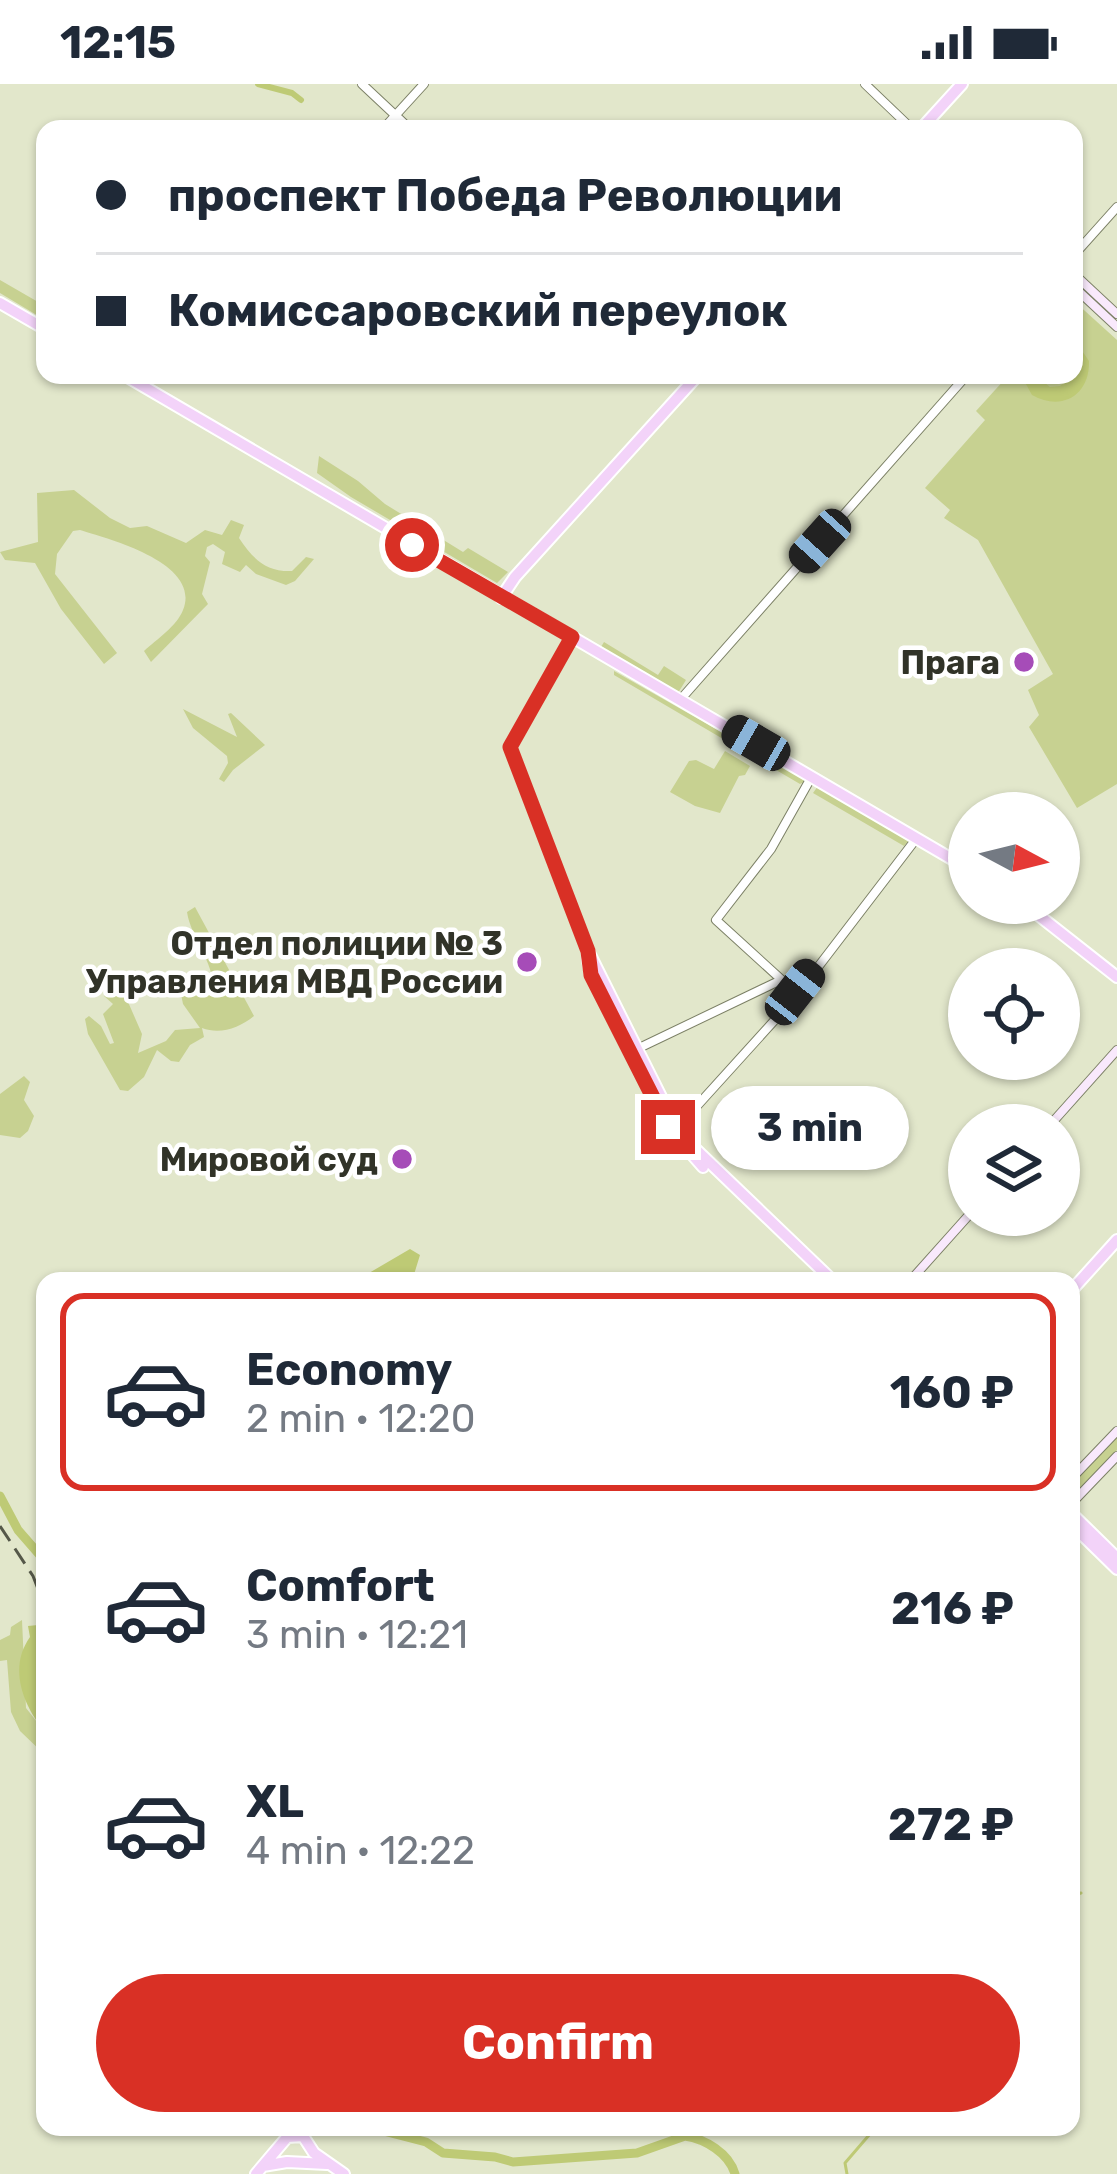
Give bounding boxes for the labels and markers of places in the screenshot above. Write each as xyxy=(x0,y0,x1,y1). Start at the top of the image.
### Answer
place label: Прага xyxy=(901,643,1000,682)
marker: Прага xyxy=(1011,649,1037,675)
place label: Отдел полиции № 3 Управления МВД России xyxy=(86,924,503,1001)
marker: Отдел полиции № 3 Управления МВД России xyxy=(514,949,540,975)
place label: Мировой суд xyxy=(160,1140,378,1179)
marker: Мировой суд xyxy=(389,1146,415,1172)

